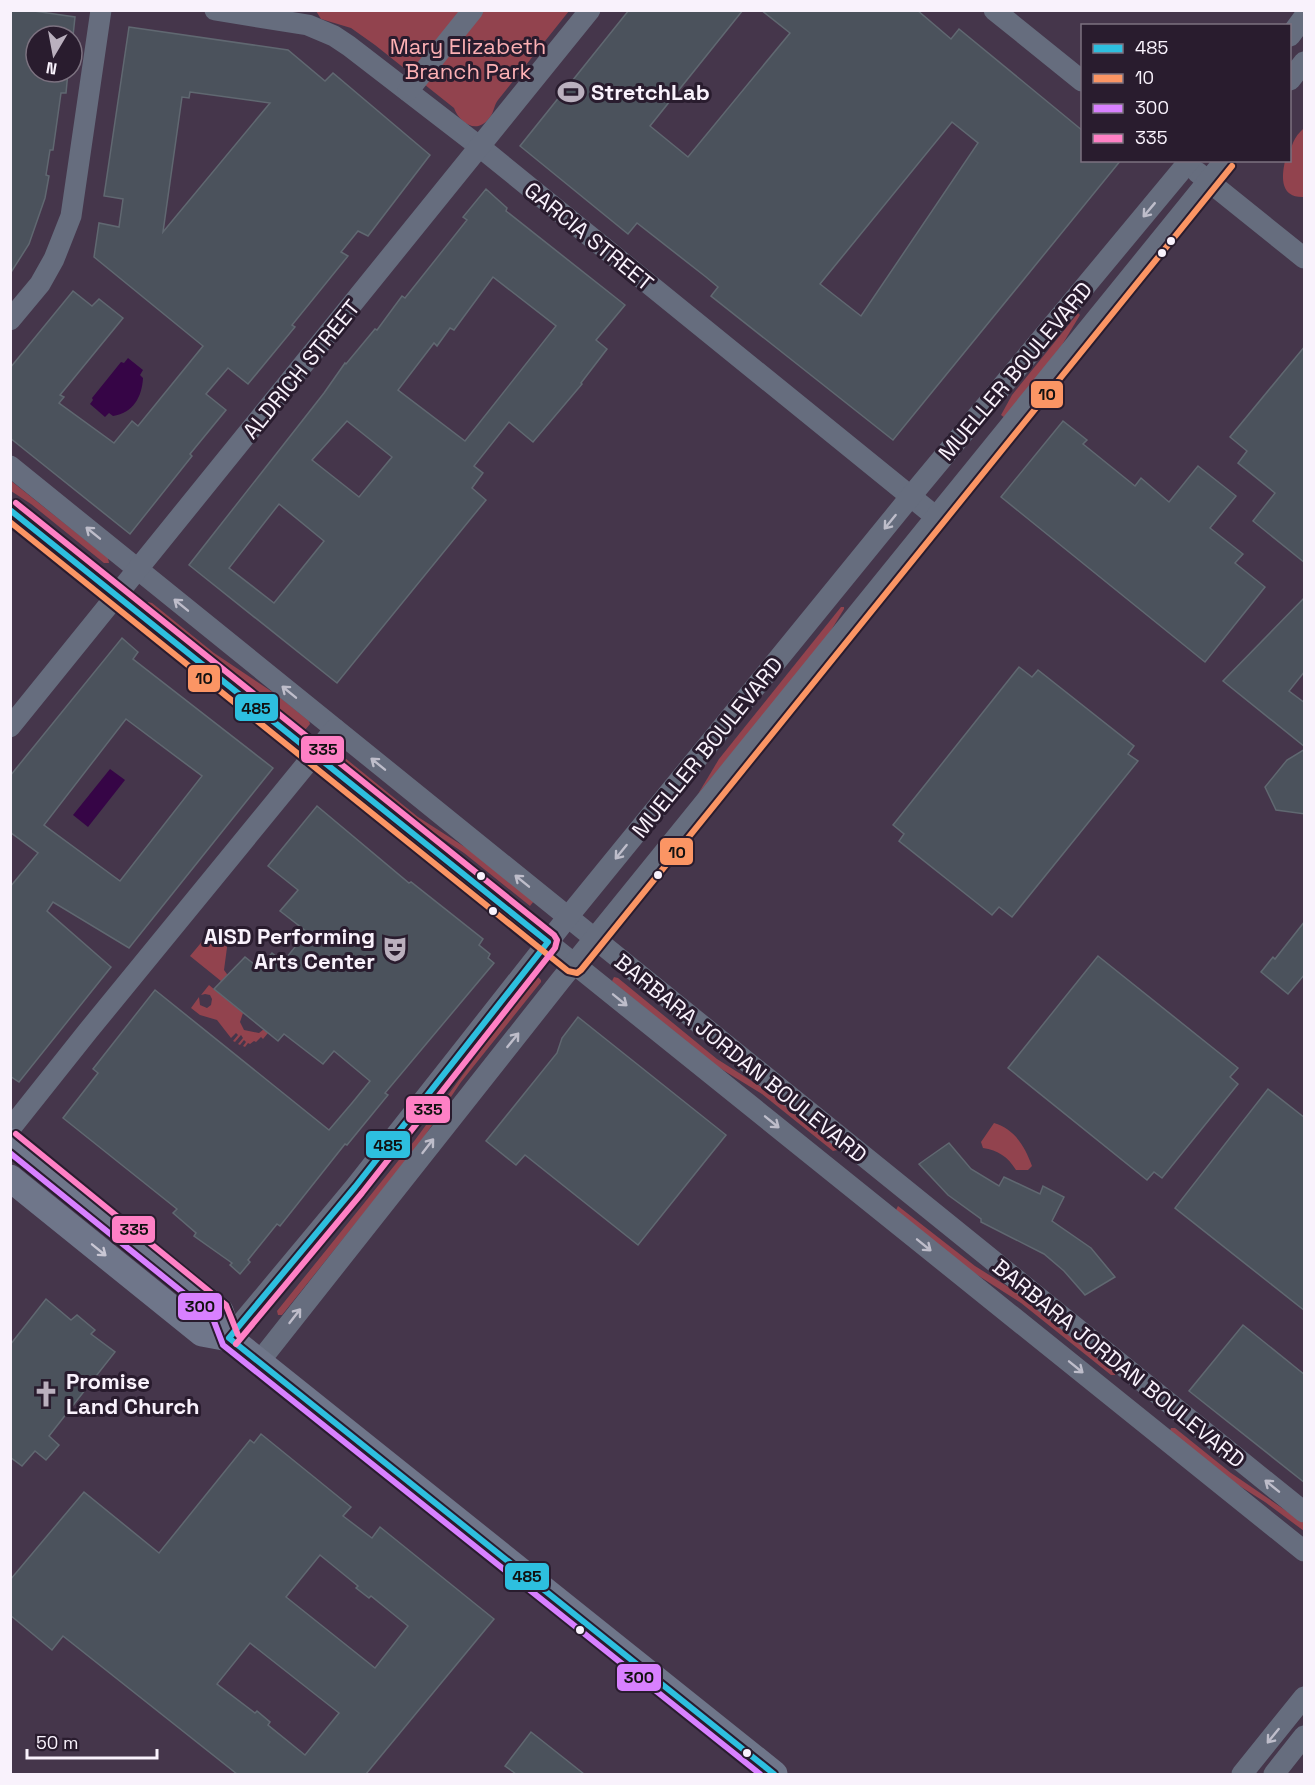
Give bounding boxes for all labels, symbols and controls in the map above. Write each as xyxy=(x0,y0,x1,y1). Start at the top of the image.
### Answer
north arrow xyxy=(24,24,84,84)
legend xyxy=(1081,24,1291,162)
park label: Mary Elizabeth Branch Park xyxy=(390,32,546,85)
text: 485 xyxy=(1135,36,1168,59)
text: N xyxy=(44,57,59,80)
text: 10 xyxy=(1135,66,1154,89)
sports icon: StretchLab xyxy=(556,77,586,107)
place label: StretchLab xyxy=(591,78,710,106)
text: 300 xyxy=(1135,96,1169,119)
text: 335 xyxy=(1135,126,1168,149)
street label: GARCIA STREET xyxy=(519,175,659,297)
one-way arrow xyxy=(1142,201,1155,217)
unlabelled marker xyxy=(1165,235,1177,247)
unlabelled marker xyxy=(1156,247,1168,259)
street label: MUELLER BOULEVARD xyxy=(932,276,1098,466)
street label: ALDRICH STREET xyxy=(236,294,366,444)
line badge: 10 xyxy=(1030,380,1064,409)
text: 10 xyxy=(1038,384,1056,405)
one-way arrow xyxy=(884,513,897,529)
one-way arrow xyxy=(85,526,101,539)
one-way arrow xyxy=(173,598,189,611)
street label: MUELLER BOULEVARD xyxy=(625,651,789,843)
line badge: 10 xyxy=(187,664,221,693)
text: 10 xyxy=(195,668,213,689)
one-way arrow xyxy=(281,686,297,699)
line badge: 485 xyxy=(234,693,279,722)
text: 485 xyxy=(241,698,271,719)
line badge: 335 xyxy=(300,735,345,764)
text: 335 xyxy=(308,739,338,760)
one-way arrow xyxy=(370,757,386,770)
line badge: 10 xyxy=(659,837,694,866)
text: 10 xyxy=(668,842,686,863)
one-way arrow xyxy=(615,844,628,860)
unlabelled marker xyxy=(652,869,664,881)
unlabelled marker xyxy=(475,870,487,882)
one-way arrow xyxy=(514,874,530,887)
unlabelled marker xyxy=(487,905,499,917)
place label: AISD Performing Arts Center xyxy=(204,922,375,975)
theatre icon: AISD Performing Arts Center xyxy=(380,934,410,964)
street label: BARBARA JORDAN BOULEVARD xyxy=(609,948,873,1168)
one-way arrow xyxy=(612,994,628,1007)
one-way arrow xyxy=(506,1033,520,1048)
line badge: 335 xyxy=(405,1095,451,1124)
text: 335 xyxy=(413,1099,443,1120)
one-way arrow xyxy=(764,1116,780,1129)
line badge: 485 xyxy=(365,1130,411,1159)
text: 485 xyxy=(373,1135,403,1156)
one-way arrow xyxy=(422,1138,435,1154)
line badge: 335 xyxy=(111,1215,156,1244)
text: 335 xyxy=(119,1219,149,1240)
one-way arrow xyxy=(916,1238,932,1251)
one-way arrow xyxy=(91,1243,107,1256)
street label: BARBARA JORDAN BOULEVARD xyxy=(987,1253,1251,1473)
line badge: 300 xyxy=(177,1292,223,1321)
text: 300 xyxy=(185,1296,215,1317)
one-way arrow xyxy=(288,1308,301,1324)
one-way arrow xyxy=(1068,1360,1084,1373)
place label: Promise Land Church xyxy=(66,1367,200,1420)
church icon: Promise Land Church xyxy=(31,1379,61,1409)
one-way arrow xyxy=(1265,1480,1281,1493)
line badge: 485 xyxy=(504,1562,550,1591)
text: 485 xyxy=(512,1566,542,1587)
unlabelled marker xyxy=(574,1624,586,1636)
line badge: 300 xyxy=(616,1663,662,1692)
text: 300 xyxy=(624,1667,654,1688)
scale bar xyxy=(27,1722,158,1760)
one-way arrow xyxy=(1267,1728,1280,1744)
text: 50 m xyxy=(36,1731,78,1754)
unlabelled marker xyxy=(741,1747,753,1759)

